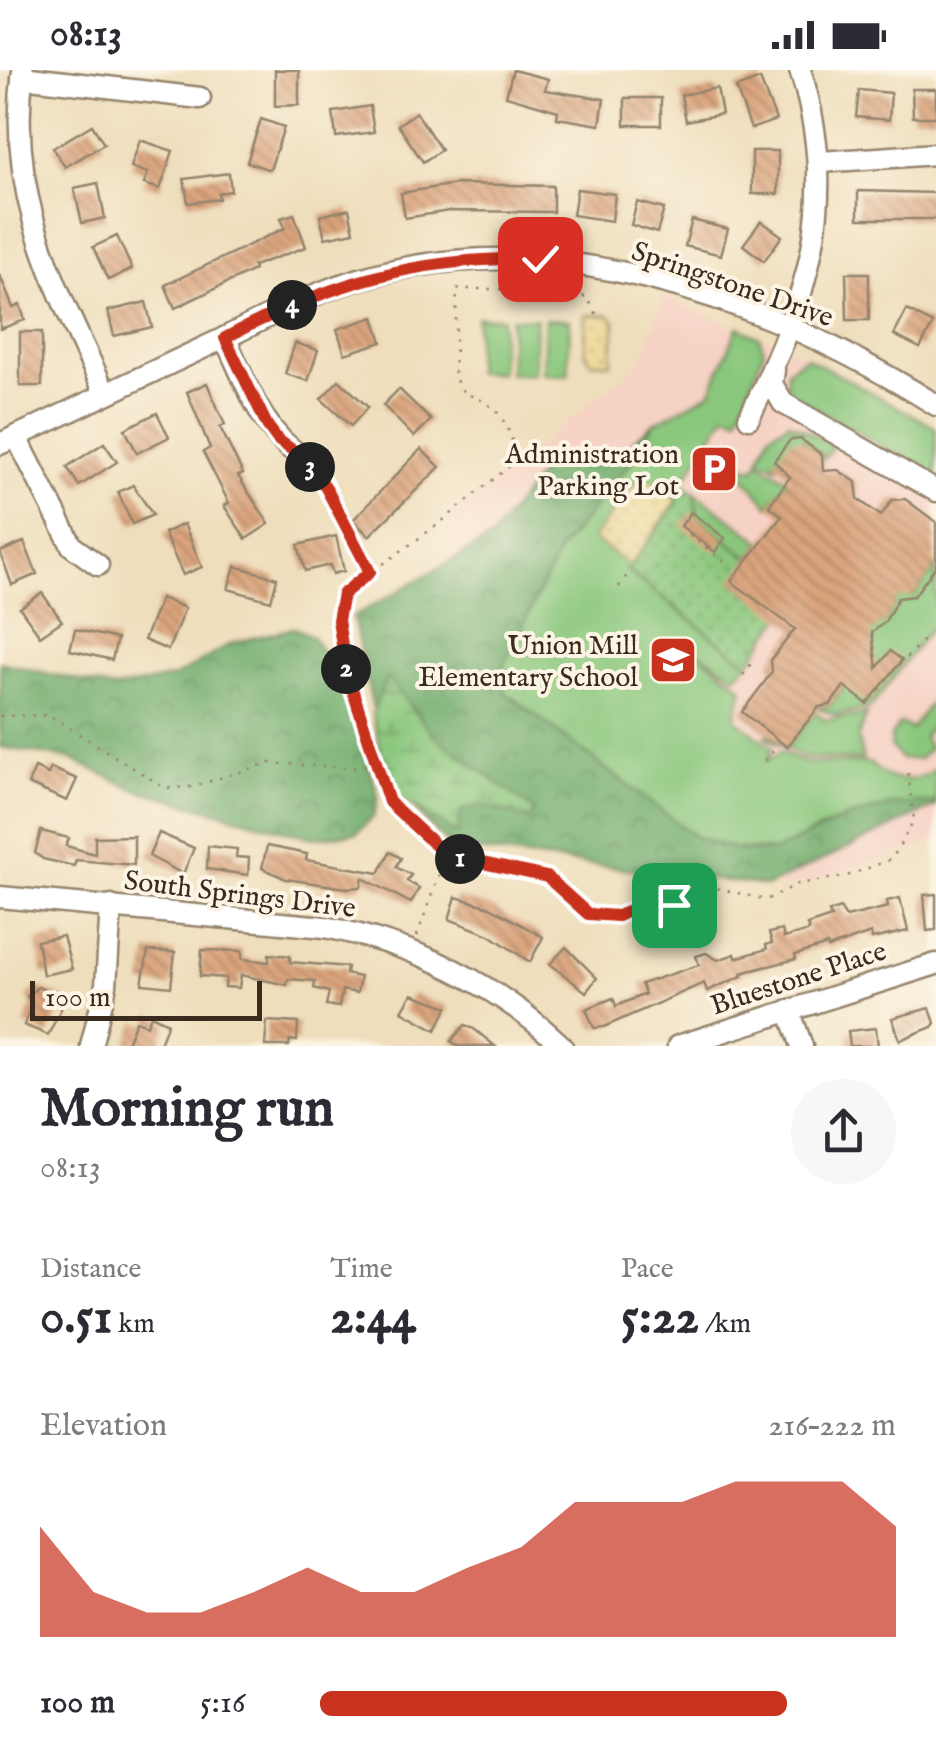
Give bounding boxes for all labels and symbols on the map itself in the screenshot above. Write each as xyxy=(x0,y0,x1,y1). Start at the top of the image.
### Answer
pin xyxy=(498,217,583,302)
street label: Springstone Drive xyxy=(627,235,838,336)
pin: 4 xyxy=(267,280,317,330)
place label: Administration Parking Lot xyxy=(504,438,679,505)
pin: 3 xyxy=(285,442,335,492)
parking icon: Administration Parking Lot xyxy=(688,443,740,495)
place label: Union Mill Elementary School xyxy=(418,629,638,696)
school or university icon: Union Mill Elementary School xyxy=(647,634,699,686)
pin: 2 xyxy=(321,644,371,694)
pin: 1 xyxy=(435,834,485,884)
pin xyxy=(632,863,717,948)
street label: South Springs Drive xyxy=(122,864,358,927)
street label: Bluestone Place xyxy=(707,934,891,1024)
scale bar xyxy=(30,976,262,1020)

